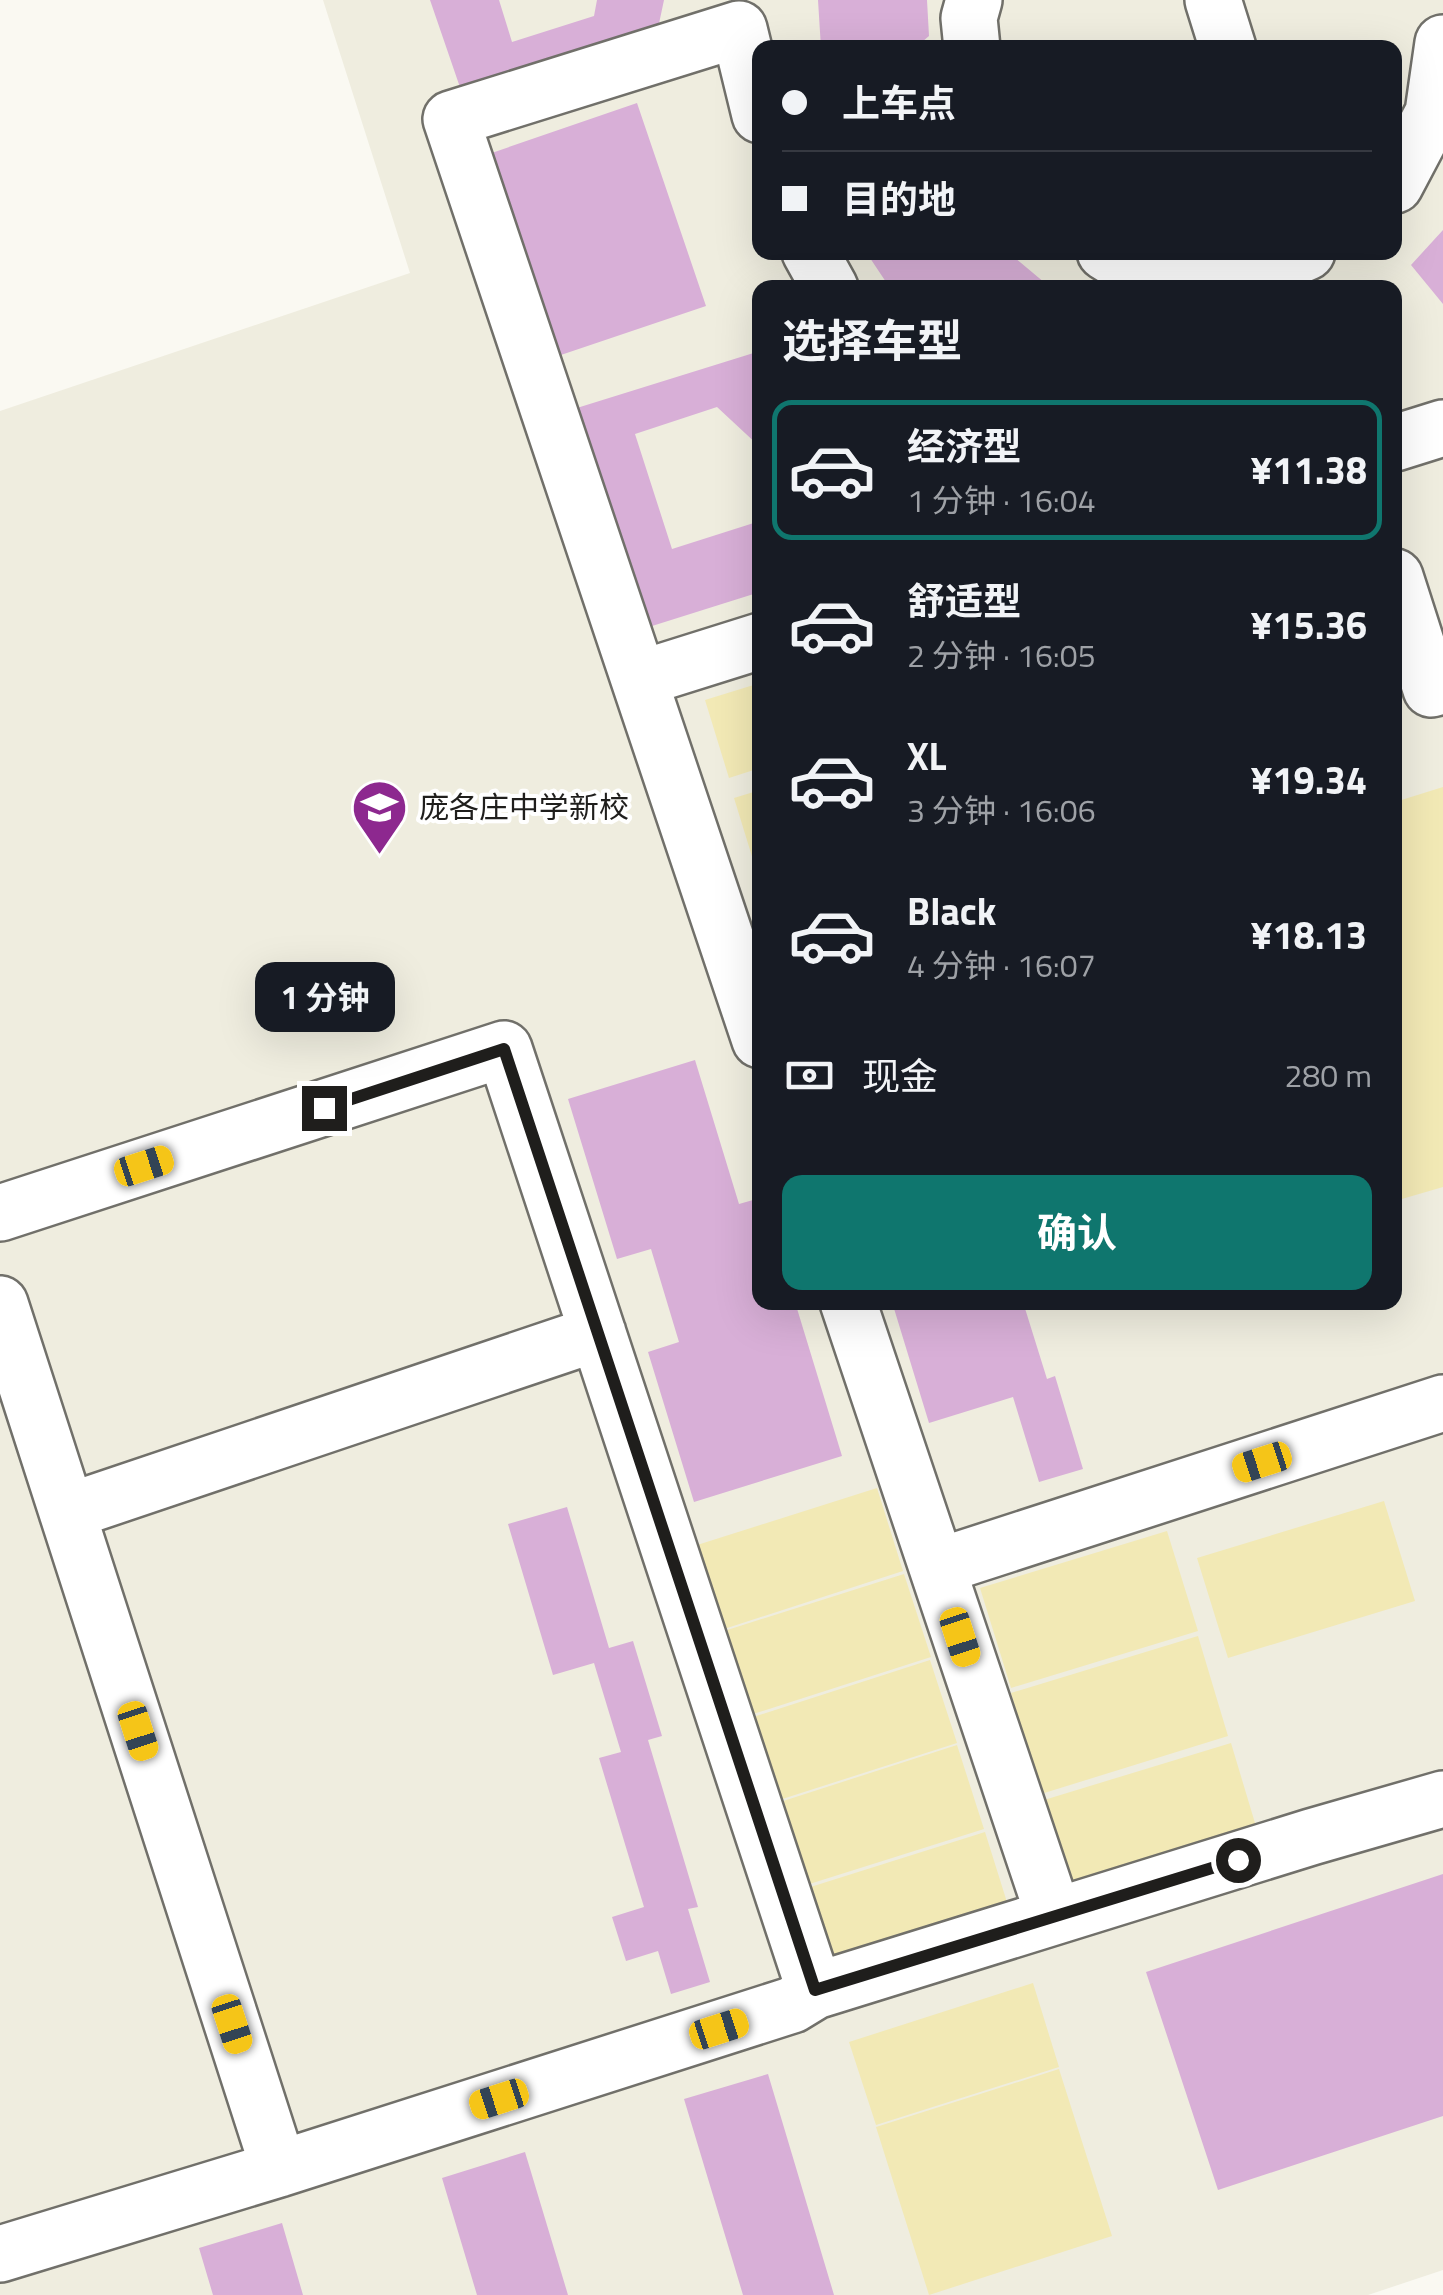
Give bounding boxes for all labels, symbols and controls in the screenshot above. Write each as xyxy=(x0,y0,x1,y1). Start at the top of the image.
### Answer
text: 上车点 xyxy=(842,74,956,132)
text: 目的地 xyxy=(842,170,956,228)
text: 选择车型 xyxy=(782,306,962,374)
text: 经济型 xyxy=(907,417,1021,475)
icon: car xyxy=(787,425,877,515)
text: ¥11.38 xyxy=(1251,441,1367,499)
text: 1 分钟 · 16:04 xyxy=(907,476,1096,524)
text: 舒适型 xyxy=(907,572,1021,630)
icon: car xyxy=(787,580,877,670)
text: ¥15.36 xyxy=(1251,596,1367,654)
text: 2 分钟 · 16:05 xyxy=(907,631,1096,679)
text: XL xyxy=(907,727,947,785)
icon: car xyxy=(787,735,877,825)
text: ¥19.34 xyxy=(1251,751,1367,809)
school or university icon: 庞各庄中学新校 xyxy=(350,778,410,857)
place label: 庞各庄中学新校 xyxy=(419,784,629,830)
text: 3 分钟 · 16:06 xyxy=(907,786,1096,834)
text: Black xyxy=(907,882,996,940)
icon: car xyxy=(787,890,877,980)
text: ¥18.13 xyxy=(1251,906,1367,964)
text: 4 分钟 · 16:07 xyxy=(907,941,1096,989)
callout: 1 分钟 xyxy=(254,963,394,1033)
text: 1 分钟 xyxy=(281,973,369,1021)
text: 现金 xyxy=(862,1047,938,1105)
icon: cash xyxy=(782,1048,837,1103)
text: 280 m xyxy=(1284,1051,1372,1099)
route end xyxy=(302,1086,347,1131)
car xyxy=(111,1142,177,1190)
button: 确认 xyxy=(782,1175,1372,1290)
car xyxy=(1229,1438,1295,1486)
car xyxy=(936,1604,984,1670)
car xyxy=(114,1698,162,1764)
route start xyxy=(1216,1838,1261,1883)
car xyxy=(208,1991,256,2057)
car xyxy=(686,2005,752,2053)
car xyxy=(466,2075,532,2123)

